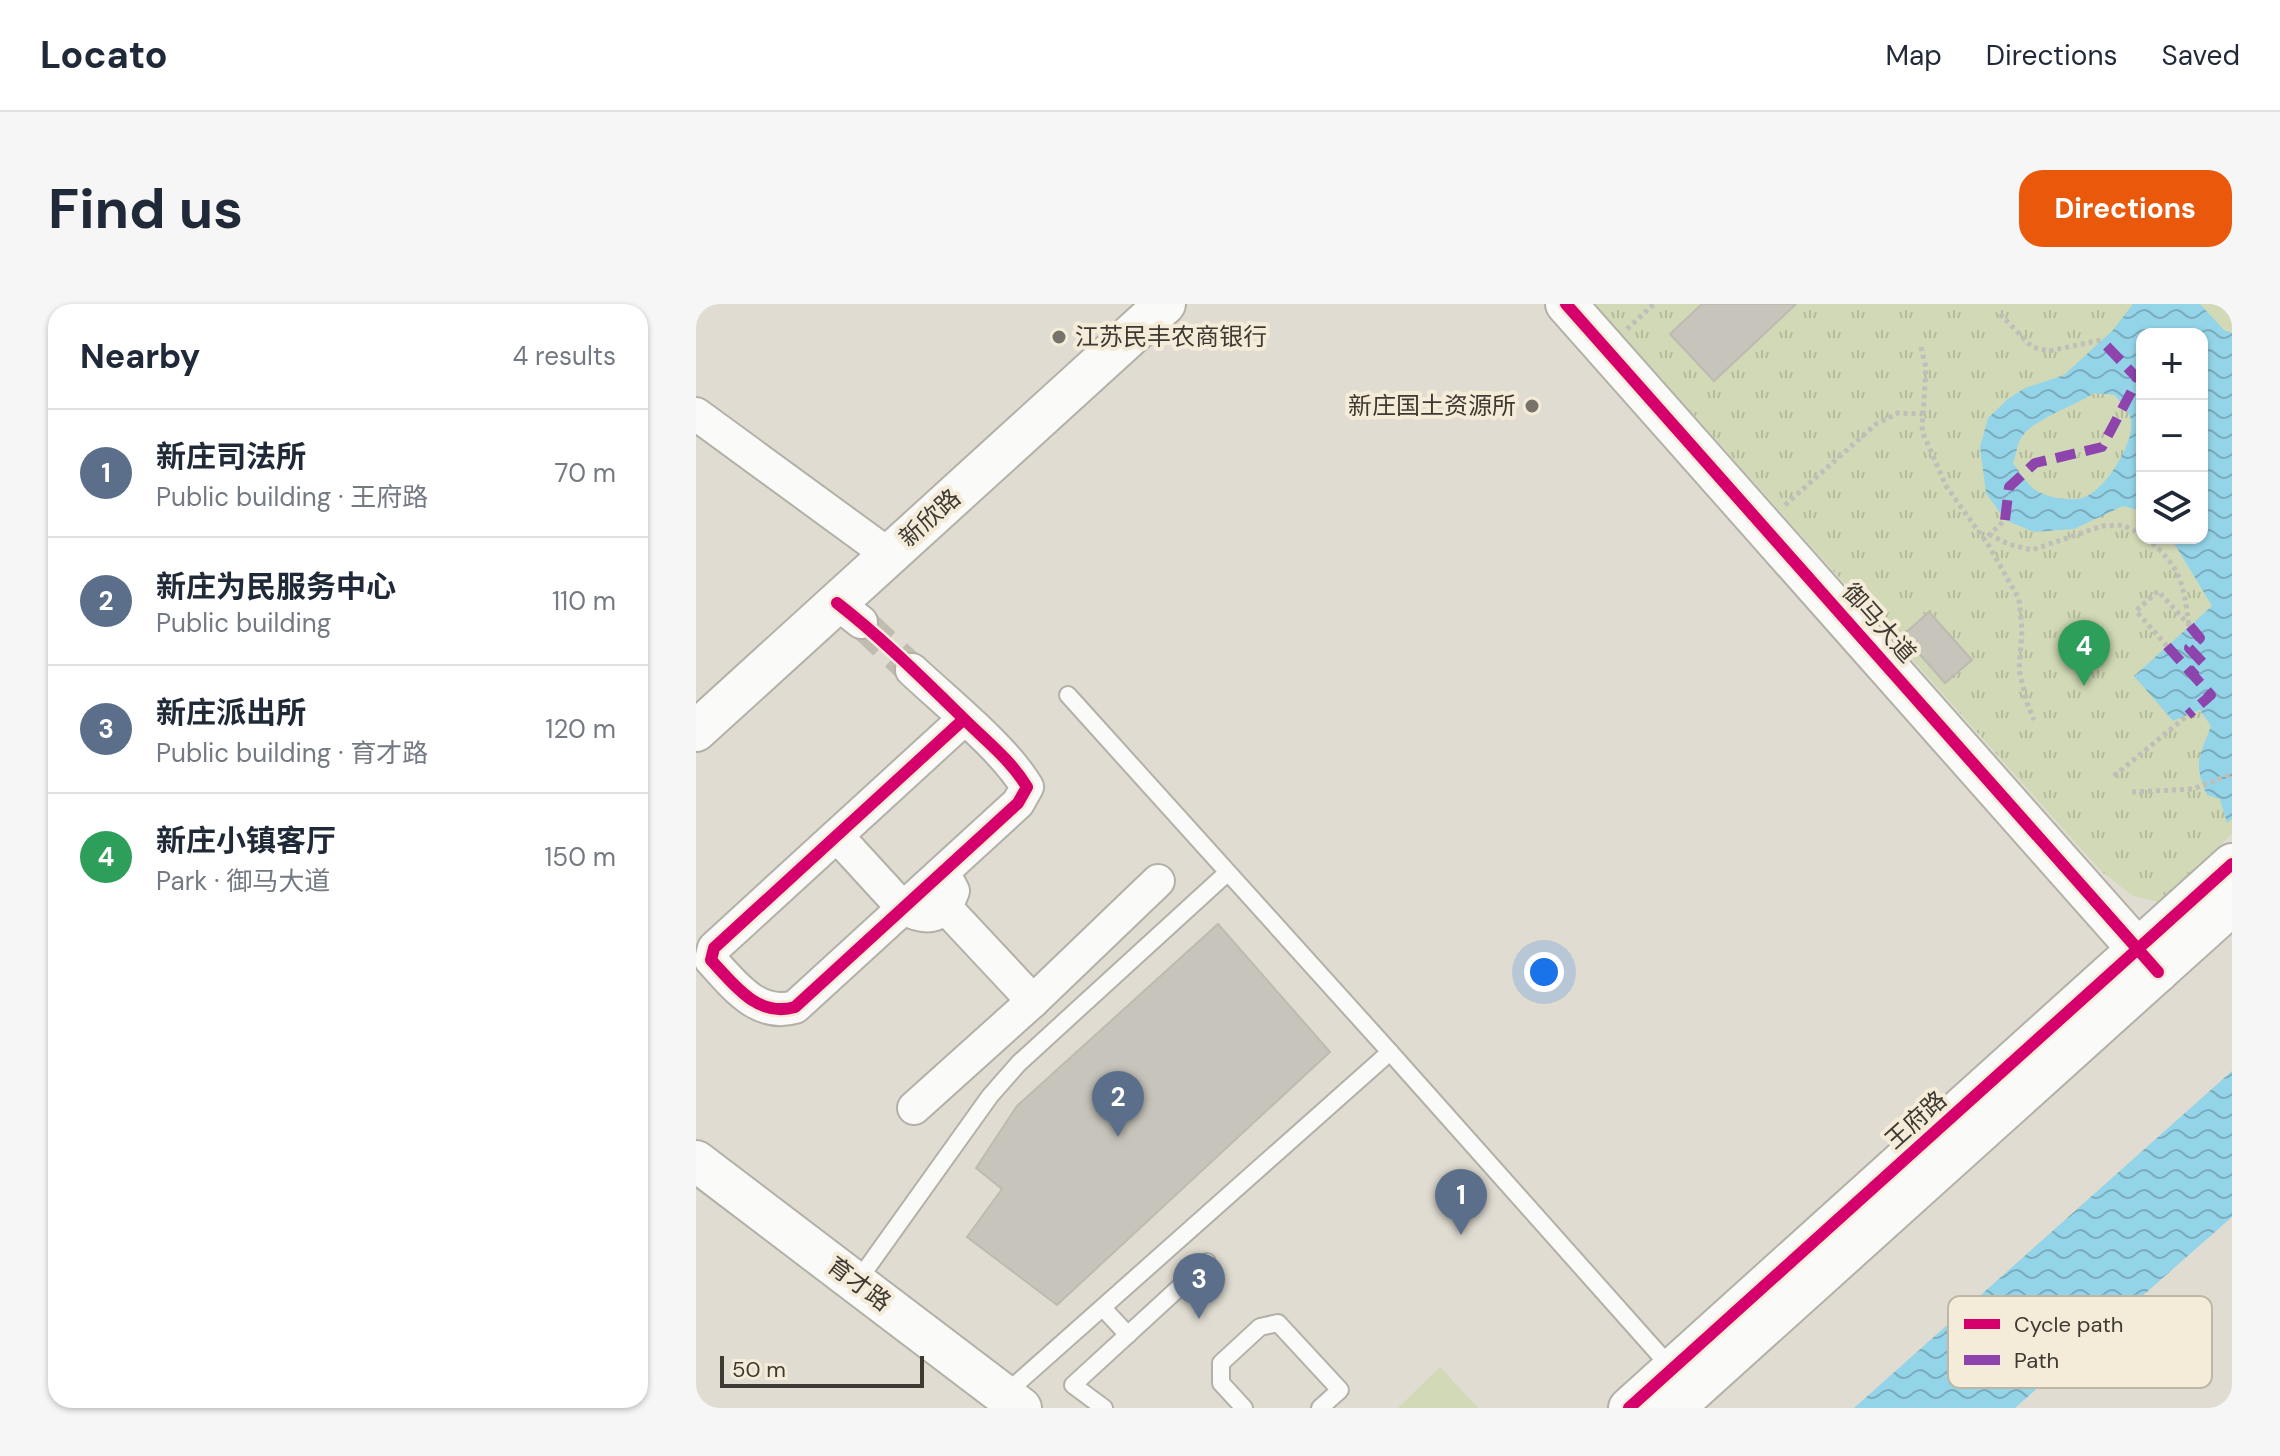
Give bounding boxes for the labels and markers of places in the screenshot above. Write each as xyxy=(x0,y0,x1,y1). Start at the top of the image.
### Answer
place label: 江苏民丰农商银行 xyxy=(1075,321,1267,352)
marker: 江苏民丰农商银行 xyxy=(1050,328,1068,346)
place label: 新庄国土资源所 xyxy=(1348,390,1516,421)
marker: 新庄国土资源所 xyxy=(1523,397,1541,415)
pin: 4 xyxy=(2058,620,2110,686)
pin: 2 xyxy=(1092,1071,1144,1137)
pin: 1 xyxy=(1435,1169,1487,1235)
pin: 3 xyxy=(1173,1253,1225,1319)

